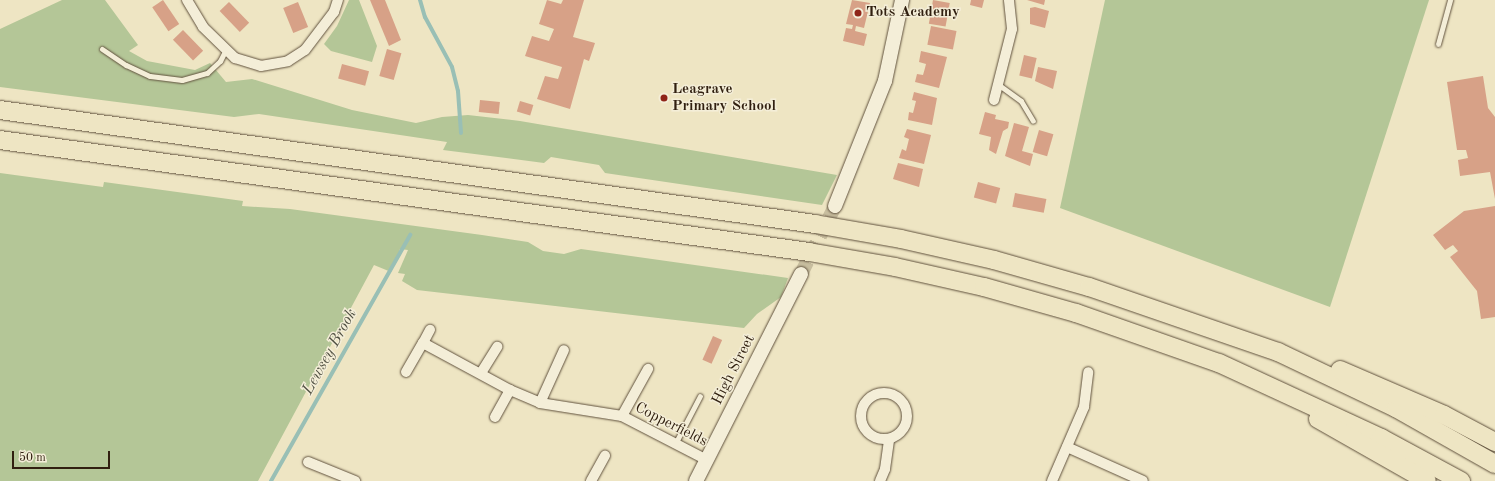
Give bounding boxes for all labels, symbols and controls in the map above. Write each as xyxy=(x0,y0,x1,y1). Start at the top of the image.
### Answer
place label: Tots Academy xyxy=(866,4,960,22)
marker: Tots Academy xyxy=(853,8,863,18)
place label: Leagrave Primary School xyxy=(672,80,776,115)
marker: Leagrave Primary School xyxy=(659,93,669,103)
water label: Lewsey Brook xyxy=(298,306,362,398)
street label: High Street xyxy=(709,332,759,408)
street label: Copperfields xyxy=(632,399,710,451)
scale bar xyxy=(14,443,112,469)
text: 50 m xyxy=(19,452,46,464)

